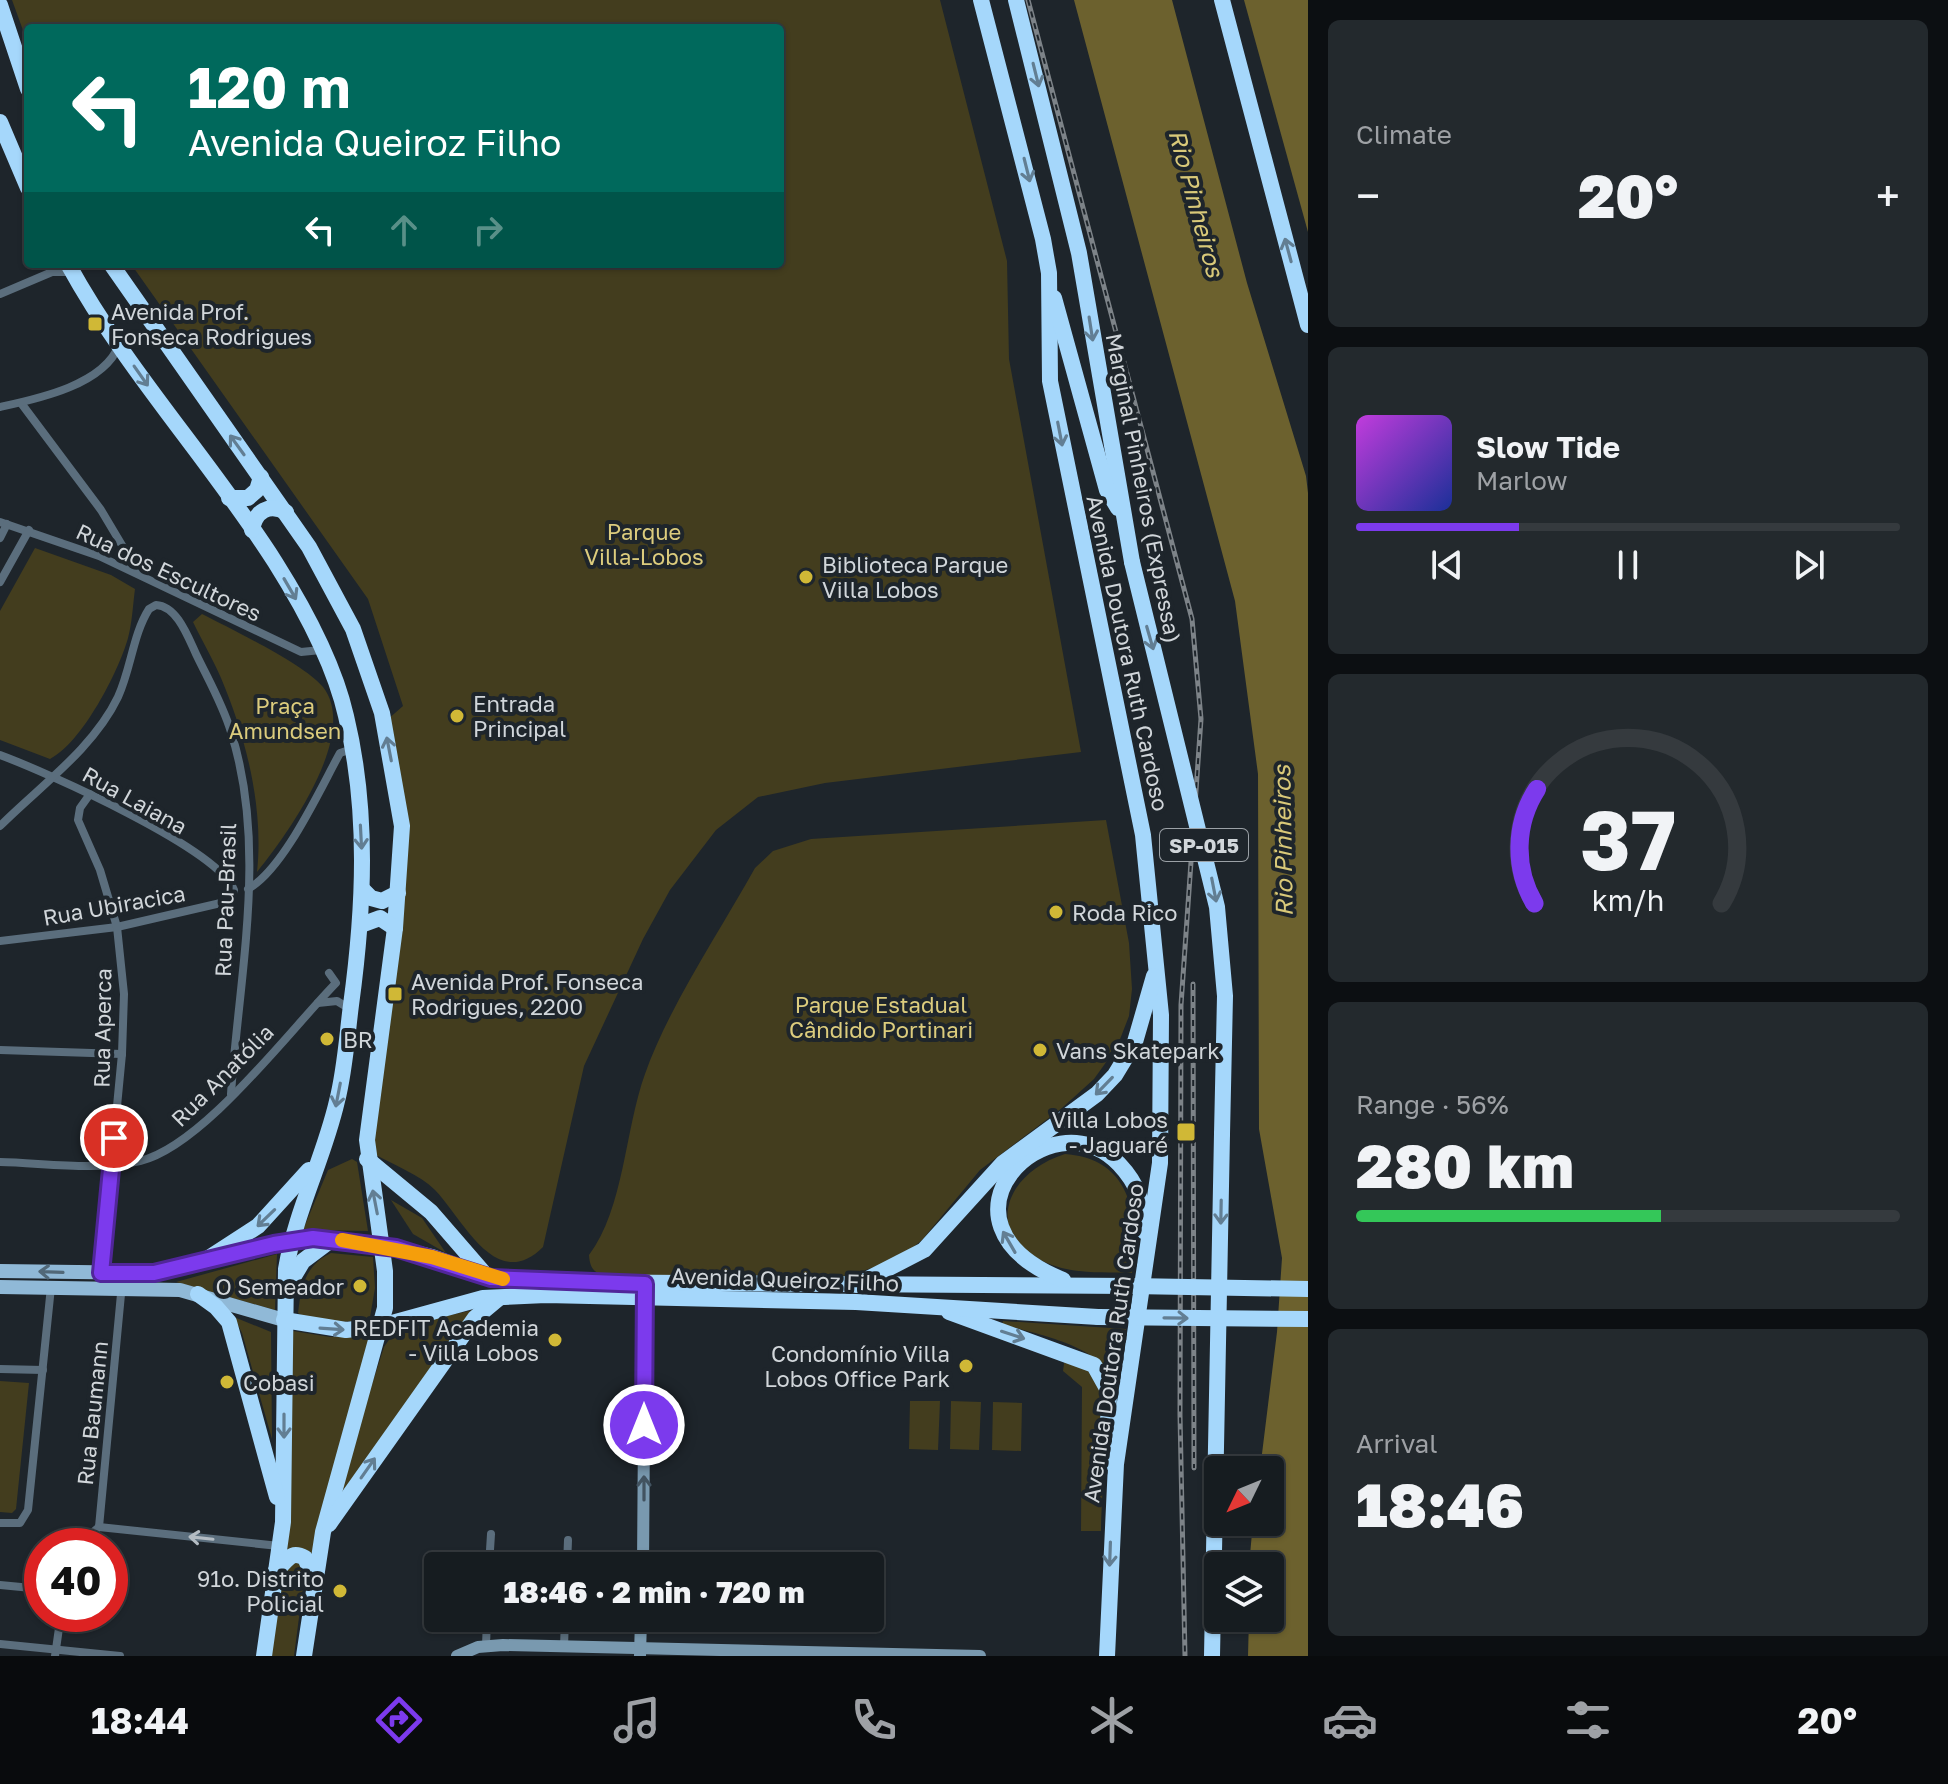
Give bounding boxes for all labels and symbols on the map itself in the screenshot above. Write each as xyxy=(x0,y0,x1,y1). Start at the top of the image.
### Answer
one-way arrow xyxy=(1029,62,1044,88)
water label: Rio Pinheiros xyxy=(1163,126,1231,281)
one-way arrow xyxy=(1020,156,1035,182)
one-way arrow xyxy=(1280,237,1295,263)
place label: Avenida Prof. Fonseca Rodrigues xyxy=(111,298,312,350)
marker: Avenida Prof. Fonseca Rodrigues xyxy=(86,315,104,333)
one-way arrow xyxy=(1084,316,1099,341)
street label: Marginal Pinheiros (Expressa) xyxy=(1101,331,1187,645)
one-way arrow xyxy=(133,364,149,386)
one-way arrow xyxy=(1054,420,1069,446)
one-way arrow xyxy=(229,435,246,456)
street label: Avenida Doutora Ruth Cardoso xyxy=(1081,493,1175,813)
street label: Rua dos Escultores xyxy=(72,517,266,627)
park label: Parque Villa-Lobos xyxy=(584,518,704,570)
place label: Biblioteca Parque Villa Lobos xyxy=(822,551,1008,603)
marker: Biblioteca Parque Villa Lobos xyxy=(797,568,815,586)
one-way arrow xyxy=(282,577,298,600)
one-way arrow xyxy=(1143,625,1158,651)
place label: Entrada Principal xyxy=(473,690,566,742)
park label: Praça Amundsen xyxy=(229,692,341,744)
marker: Entrada Principal xyxy=(448,707,466,725)
one-way arrow xyxy=(381,737,396,763)
street label: Rua Laiana xyxy=(78,760,192,840)
water label: Rio Pinheiros xyxy=(1266,764,1298,917)
street label: Rua Pau-Brasil xyxy=(209,822,241,978)
one-way arrow xyxy=(354,823,369,850)
road number: SP-015 xyxy=(1160,829,1248,861)
one-way arrow xyxy=(1207,877,1222,902)
street label: Rua Ubiracica xyxy=(41,879,187,931)
place label: Roda Rico xyxy=(1072,899,1177,926)
marker: Roda Rico xyxy=(1047,903,1065,921)
street label: Rua Aperca xyxy=(87,968,117,1088)
place label: Avenida Prof. Fonseca Rodrigues, 2200 xyxy=(411,968,643,1020)
marker: Avenida Prof. Fonseca Rodrigues, 2200 xyxy=(386,985,404,1003)
park label: Parque Estadual Cândido Portinari xyxy=(789,991,973,1043)
street label: Rua Anatólia xyxy=(165,1018,279,1132)
place label: BR xyxy=(343,1026,373,1053)
marker: BR xyxy=(318,1030,336,1048)
place label: Vans Skatepark xyxy=(1056,1037,1220,1064)
marker: Vans Skatepark xyxy=(1031,1041,1049,1059)
one-way arrow xyxy=(1095,1076,1114,1095)
one-way arrow xyxy=(330,1082,345,1107)
pin xyxy=(80,1104,148,1172)
place label: Villa Lobos - Jaguaré xyxy=(1051,1106,1168,1158)
marker: Villa Lobos - Jaguaré xyxy=(1175,1121,1197,1143)
street label: Avenida Doutora Ruth Cardoso xyxy=(1077,1182,1149,1504)
one-way arrow xyxy=(367,1190,382,1215)
one-way arrow xyxy=(1214,1198,1229,1225)
one-way arrow xyxy=(256,1209,276,1228)
one-way arrow xyxy=(1001,1231,1017,1254)
street label: Avenida Queiroz Filho xyxy=(670,1262,900,1296)
one-way arrow xyxy=(38,1264,65,1279)
place label: O Semeador xyxy=(215,1273,344,1300)
marker: O Semeador xyxy=(351,1277,369,1295)
one-way arrow xyxy=(1162,1310,1189,1326)
place label: REDFIT Academia - Villa Lobos xyxy=(353,1314,539,1366)
one-way arrow xyxy=(318,1322,345,1337)
one-way arrow xyxy=(1000,1329,1025,1344)
marker: REDFIT Academia - Villa Lobos xyxy=(546,1331,564,1349)
street label: Rua Baumann xyxy=(71,1339,113,1487)
place label: Condomínio Villa Lobos Office Park xyxy=(764,1340,950,1392)
marker: Condomínio Villa Lobos Office Park xyxy=(957,1357,975,1375)
place label: Cobasi xyxy=(243,1369,315,1396)
marker: Cobasi xyxy=(218,1373,236,1391)
position arrow xyxy=(602,1383,686,1467)
one-way arrow xyxy=(276,1412,292,1439)
north arrow xyxy=(1204,1456,1284,1536)
one-way arrow xyxy=(360,1457,376,1479)
one-way arrow xyxy=(636,1475,652,1502)
speed limit sign: 40 xyxy=(24,1528,128,1632)
one-way arrow xyxy=(188,1530,215,1545)
one-way arrow xyxy=(1102,1540,1117,1567)
place label: 91o. Distrito Policial xyxy=(197,1565,324,1617)
marker: 91o. Distrito Policial xyxy=(331,1582,349,1600)

